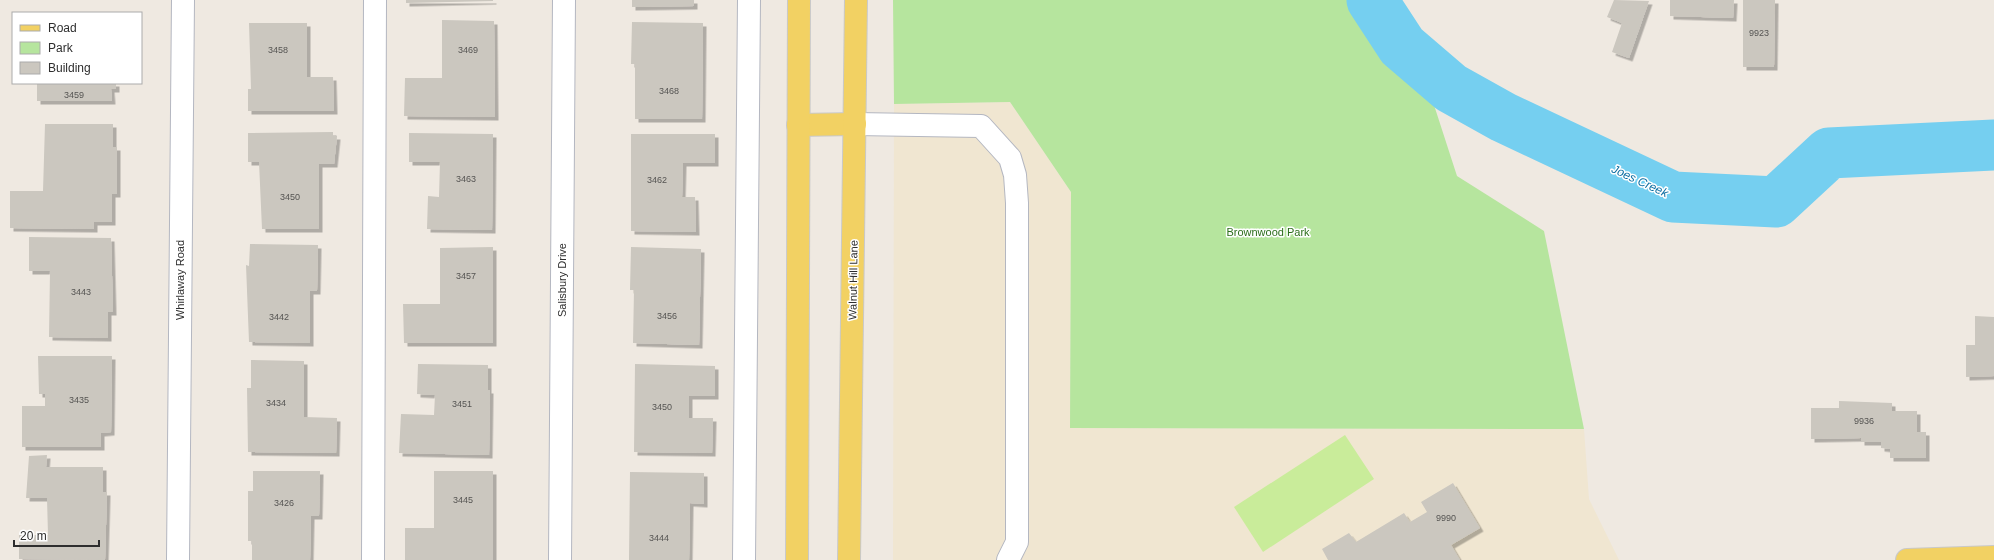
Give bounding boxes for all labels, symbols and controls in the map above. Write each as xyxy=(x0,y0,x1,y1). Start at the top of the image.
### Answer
legend xyxy=(12,12,142,84)
text: Road xyxy=(48,21,77,35)
house number: 9923 xyxy=(1749,28,1769,38)
text: Park xyxy=(48,41,74,55)
house number: 3458 xyxy=(268,45,288,55)
house number: 3469 xyxy=(458,45,478,55)
text: Building xyxy=(48,61,91,75)
house number: 3468 xyxy=(659,86,679,96)
house number: 3459 xyxy=(64,90,84,100)
water label: Joes Creek xyxy=(1609,161,1671,201)
house number: 3463 xyxy=(456,174,476,184)
house number: 3462 xyxy=(647,175,667,185)
house number: 3450 xyxy=(280,192,300,202)
park label: Brownwood Park xyxy=(1226,226,1310,238)
street label: Whirlaway Road xyxy=(174,240,186,320)
street label: Walnut Hill Lane xyxy=(846,240,860,320)
street label: Salisbury Drive xyxy=(556,243,568,317)
house number: 3457 xyxy=(456,271,476,281)
house number: 3443 xyxy=(71,287,91,297)
house number: 3456 xyxy=(657,311,677,321)
house number: 3442 xyxy=(269,312,289,322)
house number: 3435 xyxy=(69,395,89,405)
house number: 3434 xyxy=(266,398,286,408)
house number: 3451 xyxy=(452,399,472,409)
house number: 3450 xyxy=(652,402,672,412)
house number: 9936 xyxy=(1854,416,1874,426)
house number: 3445 xyxy=(453,495,473,505)
house number: 3426 xyxy=(274,498,294,508)
house number: 9990 xyxy=(1436,513,1456,523)
scale bar xyxy=(14,522,99,548)
text: 20 m xyxy=(20,529,47,543)
house number: 3444 xyxy=(649,533,669,543)

